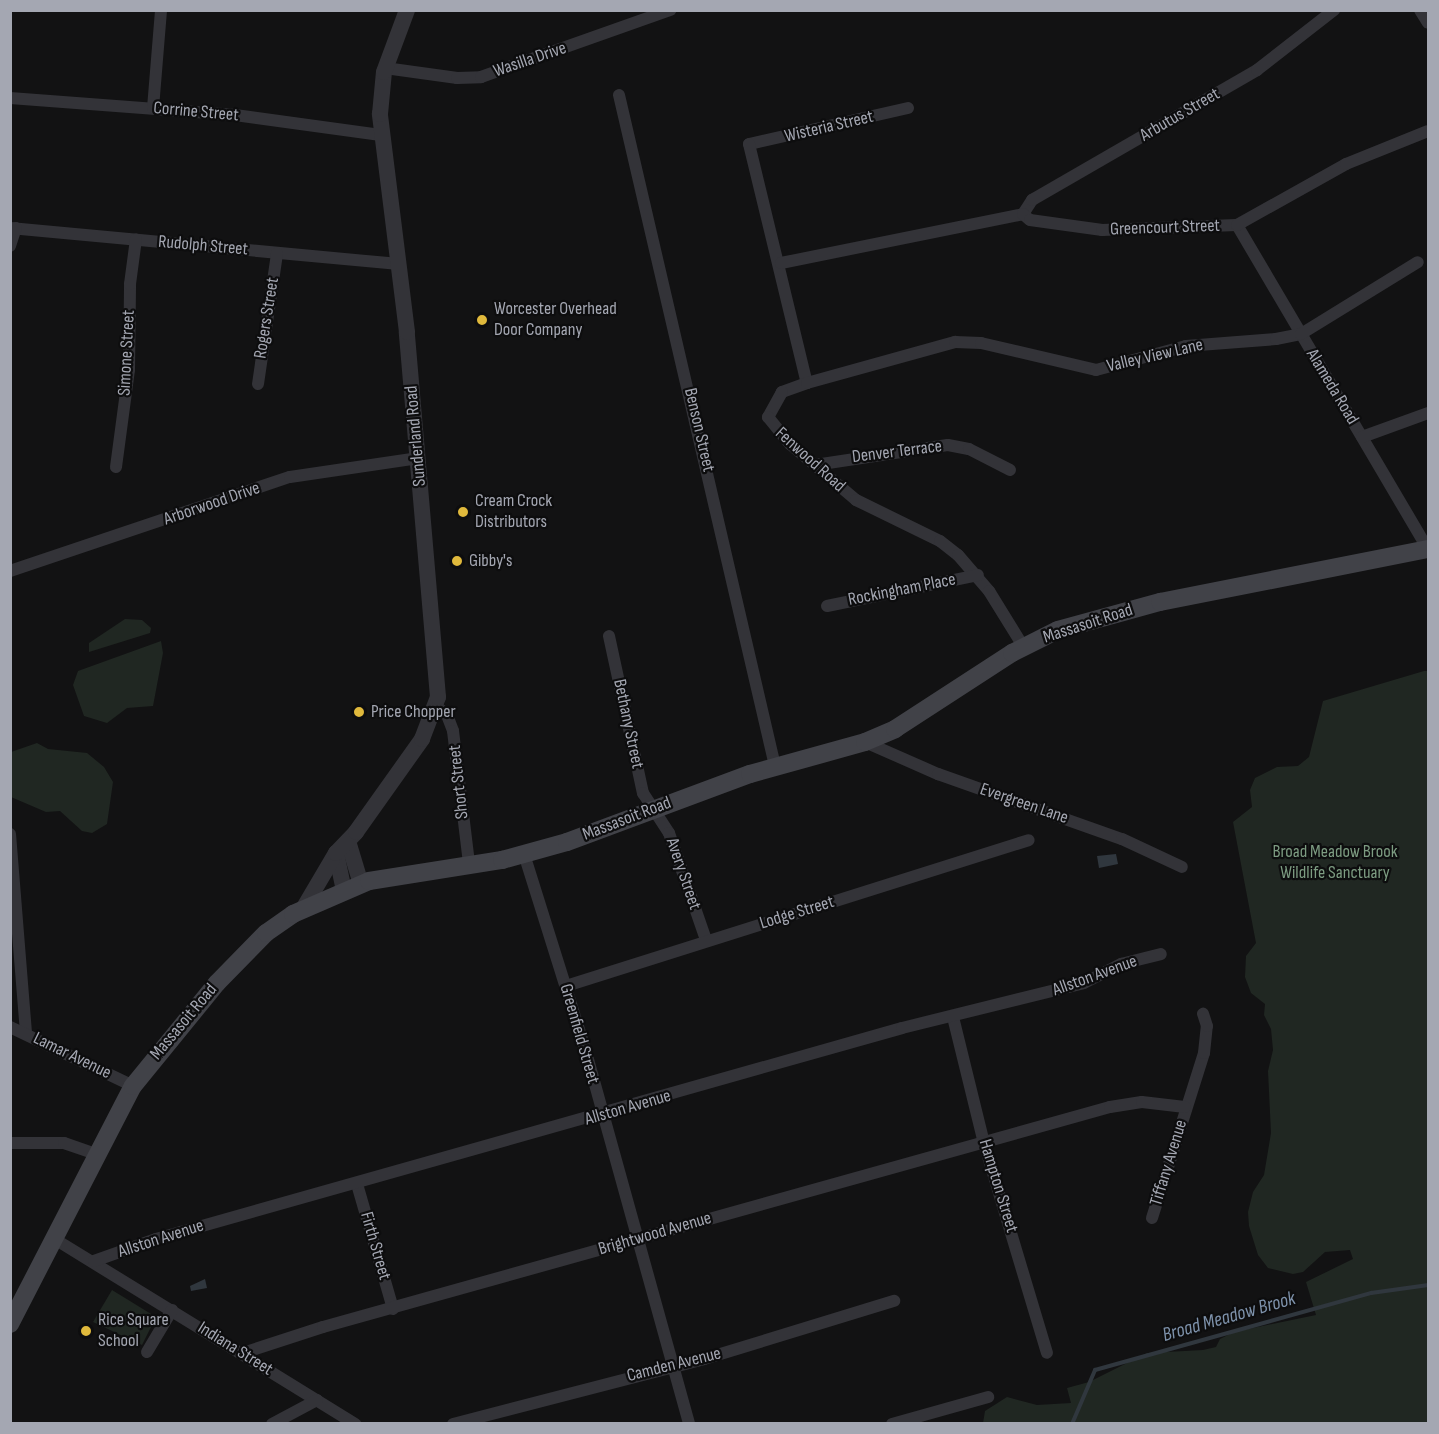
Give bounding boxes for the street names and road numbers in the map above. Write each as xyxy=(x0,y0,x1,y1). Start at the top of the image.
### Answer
street label: Wasilla Drive xyxy=(491,37,569,83)
street label: Arbutus Street xyxy=(1136,84,1224,146)
street label: Corrine Street xyxy=(152,98,240,126)
street label: Wisteria Street xyxy=(783,106,875,148)
street label: Greencourt Street xyxy=(1110,215,1220,241)
street label: Rudolph Street xyxy=(157,231,249,261)
street label: Rogers Street xyxy=(250,276,284,360)
street label: Simone Street xyxy=(114,310,140,396)
street label: Valley View Lane xyxy=(1105,334,1205,378)
street label: Alameda Road xyxy=(1301,345,1363,429)
street label: Sunderland Road xyxy=(401,385,431,487)
street label: Benson Street xyxy=(679,386,719,474)
street label: Fenwood Road xyxy=(771,423,849,497)
street label: Denver Terrace xyxy=(851,436,943,468)
street label: Arborwood Drive xyxy=(161,477,263,531)
street label: Rockingham Place xyxy=(846,569,958,611)
street label: Massasoit Road xyxy=(1041,599,1135,649)
street label: Bethany Street xyxy=(608,677,648,771)
street label: Short Street xyxy=(444,744,474,820)
street label: Evergreen Lane xyxy=(977,779,1071,829)
street label: Massasoit Road xyxy=(580,792,674,846)
street label: Avery Street xyxy=(661,835,705,913)
street label: Lodge Street xyxy=(757,891,837,935)
street label: Allston Avenue xyxy=(1050,951,1140,1001)
street label: Massasoit Road xyxy=(146,980,222,1064)
street label: Greenfield Street xyxy=(554,982,604,1086)
street label: Lamar Avenue xyxy=(29,1028,115,1084)
street label: Allston Avenue xyxy=(582,1085,674,1131)
street label: Tiffany Avenue xyxy=(1146,1117,1192,1209)
street label: Hampton Street xyxy=(974,1137,1022,1235)
street label: Brightwood Avenue xyxy=(596,1208,714,1260)
street label: Firth Street xyxy=(355,1209,395,1283)
street label: Allston Avenue xyxy=(116,1215,206,1263)
street label: Indiana Street xyxy=(193,1317,277,1381)
street label: Camden Avenue xyxy=(625,1343,723,1387)

